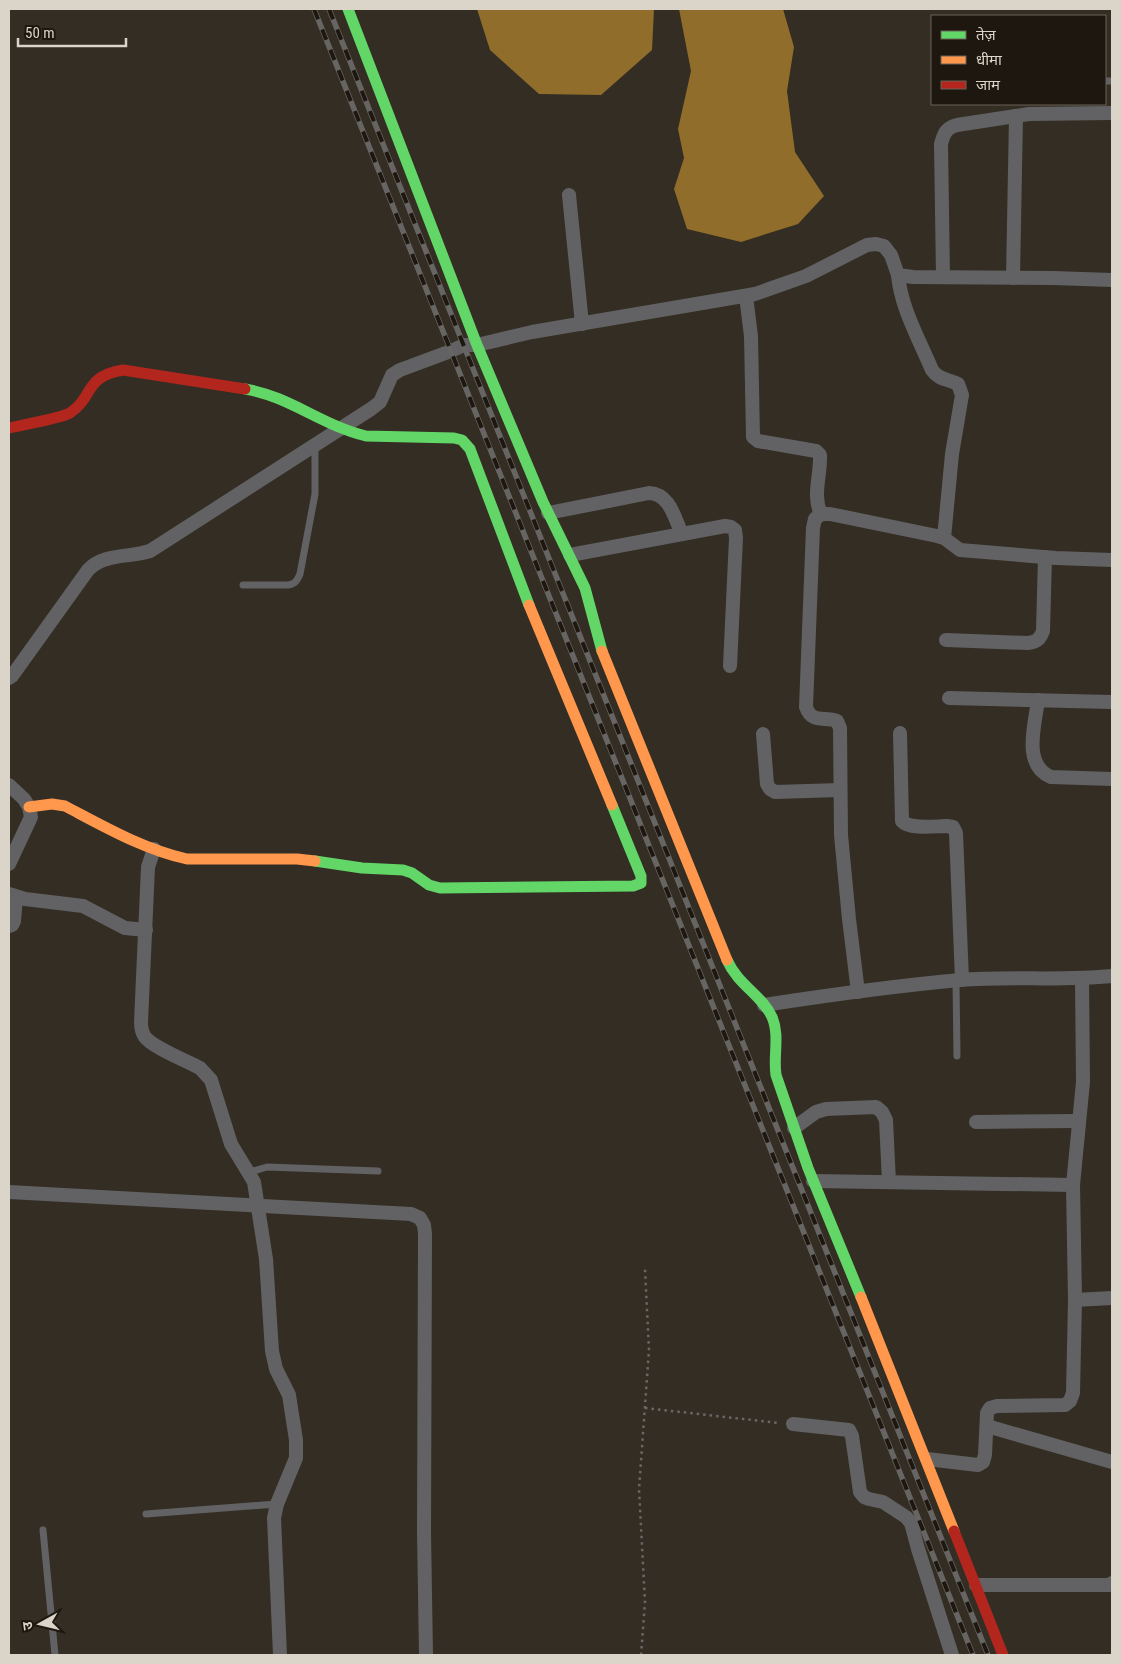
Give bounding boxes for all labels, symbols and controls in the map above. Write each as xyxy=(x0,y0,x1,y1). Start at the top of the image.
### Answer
scale bar xyxy=(18,15,125,47)
legend xyxy=(931,15,1106,105)
text: 50 m xyxy=(25,24,55,42)
text: तेज़ xyxy=(976,26,997,44)
text: धीमा xyxy=(976,51,1003,69)
text: जाम xyxy=(976,76,1001,94)
north arrow xyxy=(15,1599,65,1649)
text: उ xyxy=(19,1620,36,1631)

